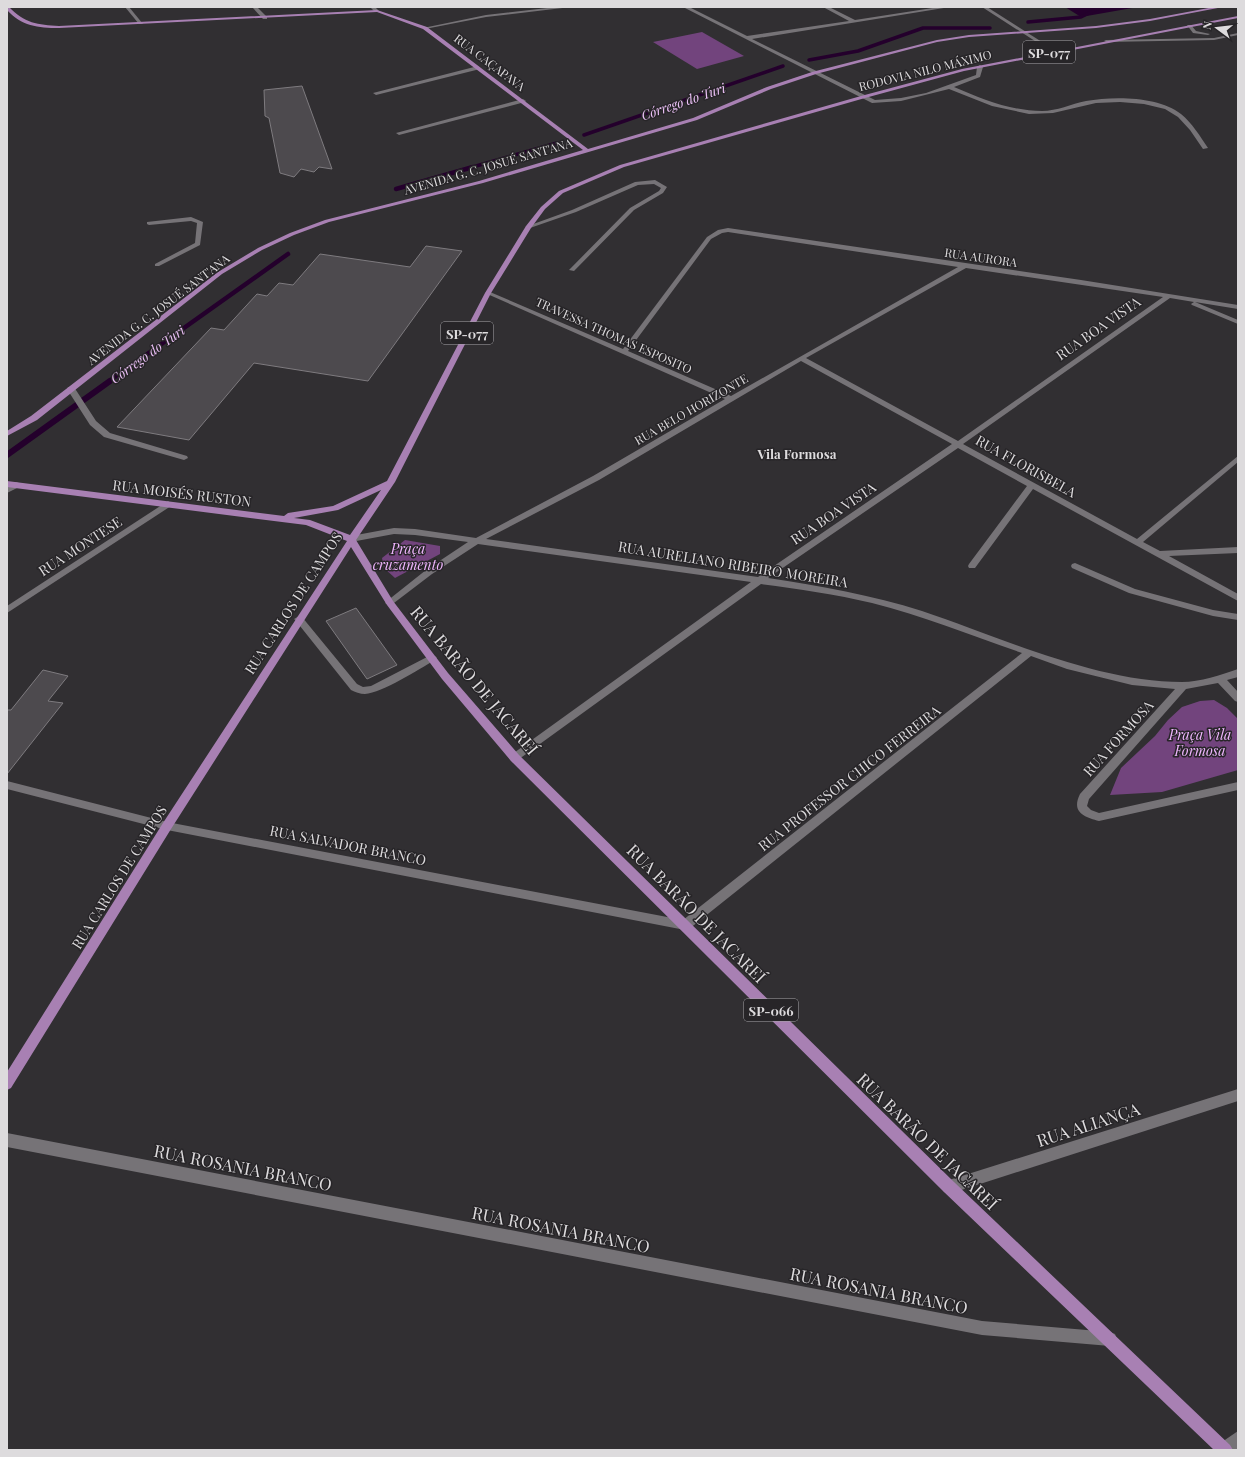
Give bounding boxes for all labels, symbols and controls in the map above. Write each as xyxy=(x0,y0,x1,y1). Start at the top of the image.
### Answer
north arrow xyxy=(1197,8,1237,48)
text: N xyxy=(1199,19,1215,31)
street label: RUA CAÇAPAVA xyxy=(451,30,529,94)
road number: SP-077 xyxy=(1023,41,1075,63)
street label: RODOVIA NILO MÁXIMO xyxy=(857,46,993,94)
water label: Córrego do Turi xyxy=(639,78,728,123)
street label: AVENIDA G. C. JOSUÉ SANT'ANA xyxy=(401,134,574,198)
street label: RUA AURORA xyxy=(944,244,1019,270)
street label: AVENIDA G. C. JOSUÉ SANT'ANA xyxy=(83,250,233,368)
street label: RUA BOA VISTA xyxy=(1052,292,1144,364)
street label: TRAVESSA THOMAS ESPOSITO xyxy=(533,293,695,377)
water label: Córrego do Turi xyxy=(106,321,188,387)
road number: SP-077 xyxy=(441,322,493,344)
street label: RUA BELO HORIZONTE xyxy=(631,370,751,448)
street label: RUA FLORISBELA xyxy=(972,430,1080,502)
district label: Vila Formosa xyxy=(757,445,837,462)
street label: RUA MOISÉS RUSTON xyxy=(112,475,253,511)
street label: RUA BOA VISTA xyxy=(787,477,880,549)
street label: RUA MONTESE xyxy=(35,512,125,580)
street label: RUA CARLOS DE CAMPOS xyxy=(240,528,346,678)
street label: RUA AURELIANO RIBEIRO MOREIRA xyxy=(617,536,849,592)
park label: Praça cruzamento xyxy=(373,539,443,574)
street label: RUA BARÃO DE JACAREÍ xyxy=(406,601,544,759)
street label: RUA FORMOSA xyxy=(1079,696,1157,780)
street label: RUA PROFESSOR CHICO FERREIRA xyxy=(754,701,944,855)
park label: Praça Vila Formosa xyxy=(1168,725,1231,760)
street label: RUA CARLOS DE CAMPOS xyxy=(67,802,171,952)
street label: RUA SALVADOR BRANCO xyxy=(268,821,428,869)
street label: RUA BARÃO DE JACAREÍ xyxy=(623,839,771,987)
road number: SP-066 xyxy=(744,999,798,1021)
street label: RUA BARÃO DE JACAREÍ xyxy=(853,1068,1003,1214)
street label: RUA ALIANÇA xyxy=(1034,1097,1143,1151)
street label: RUA ROSANIA BRANCO xyxy=(152,1139,334,1195)
street label: RUA ROSANIA BRANCO xyxy=(470,1201,652,1257)
street label: RUA ROSANIA BRANCO xyxy=(788,1262,970,1318)

